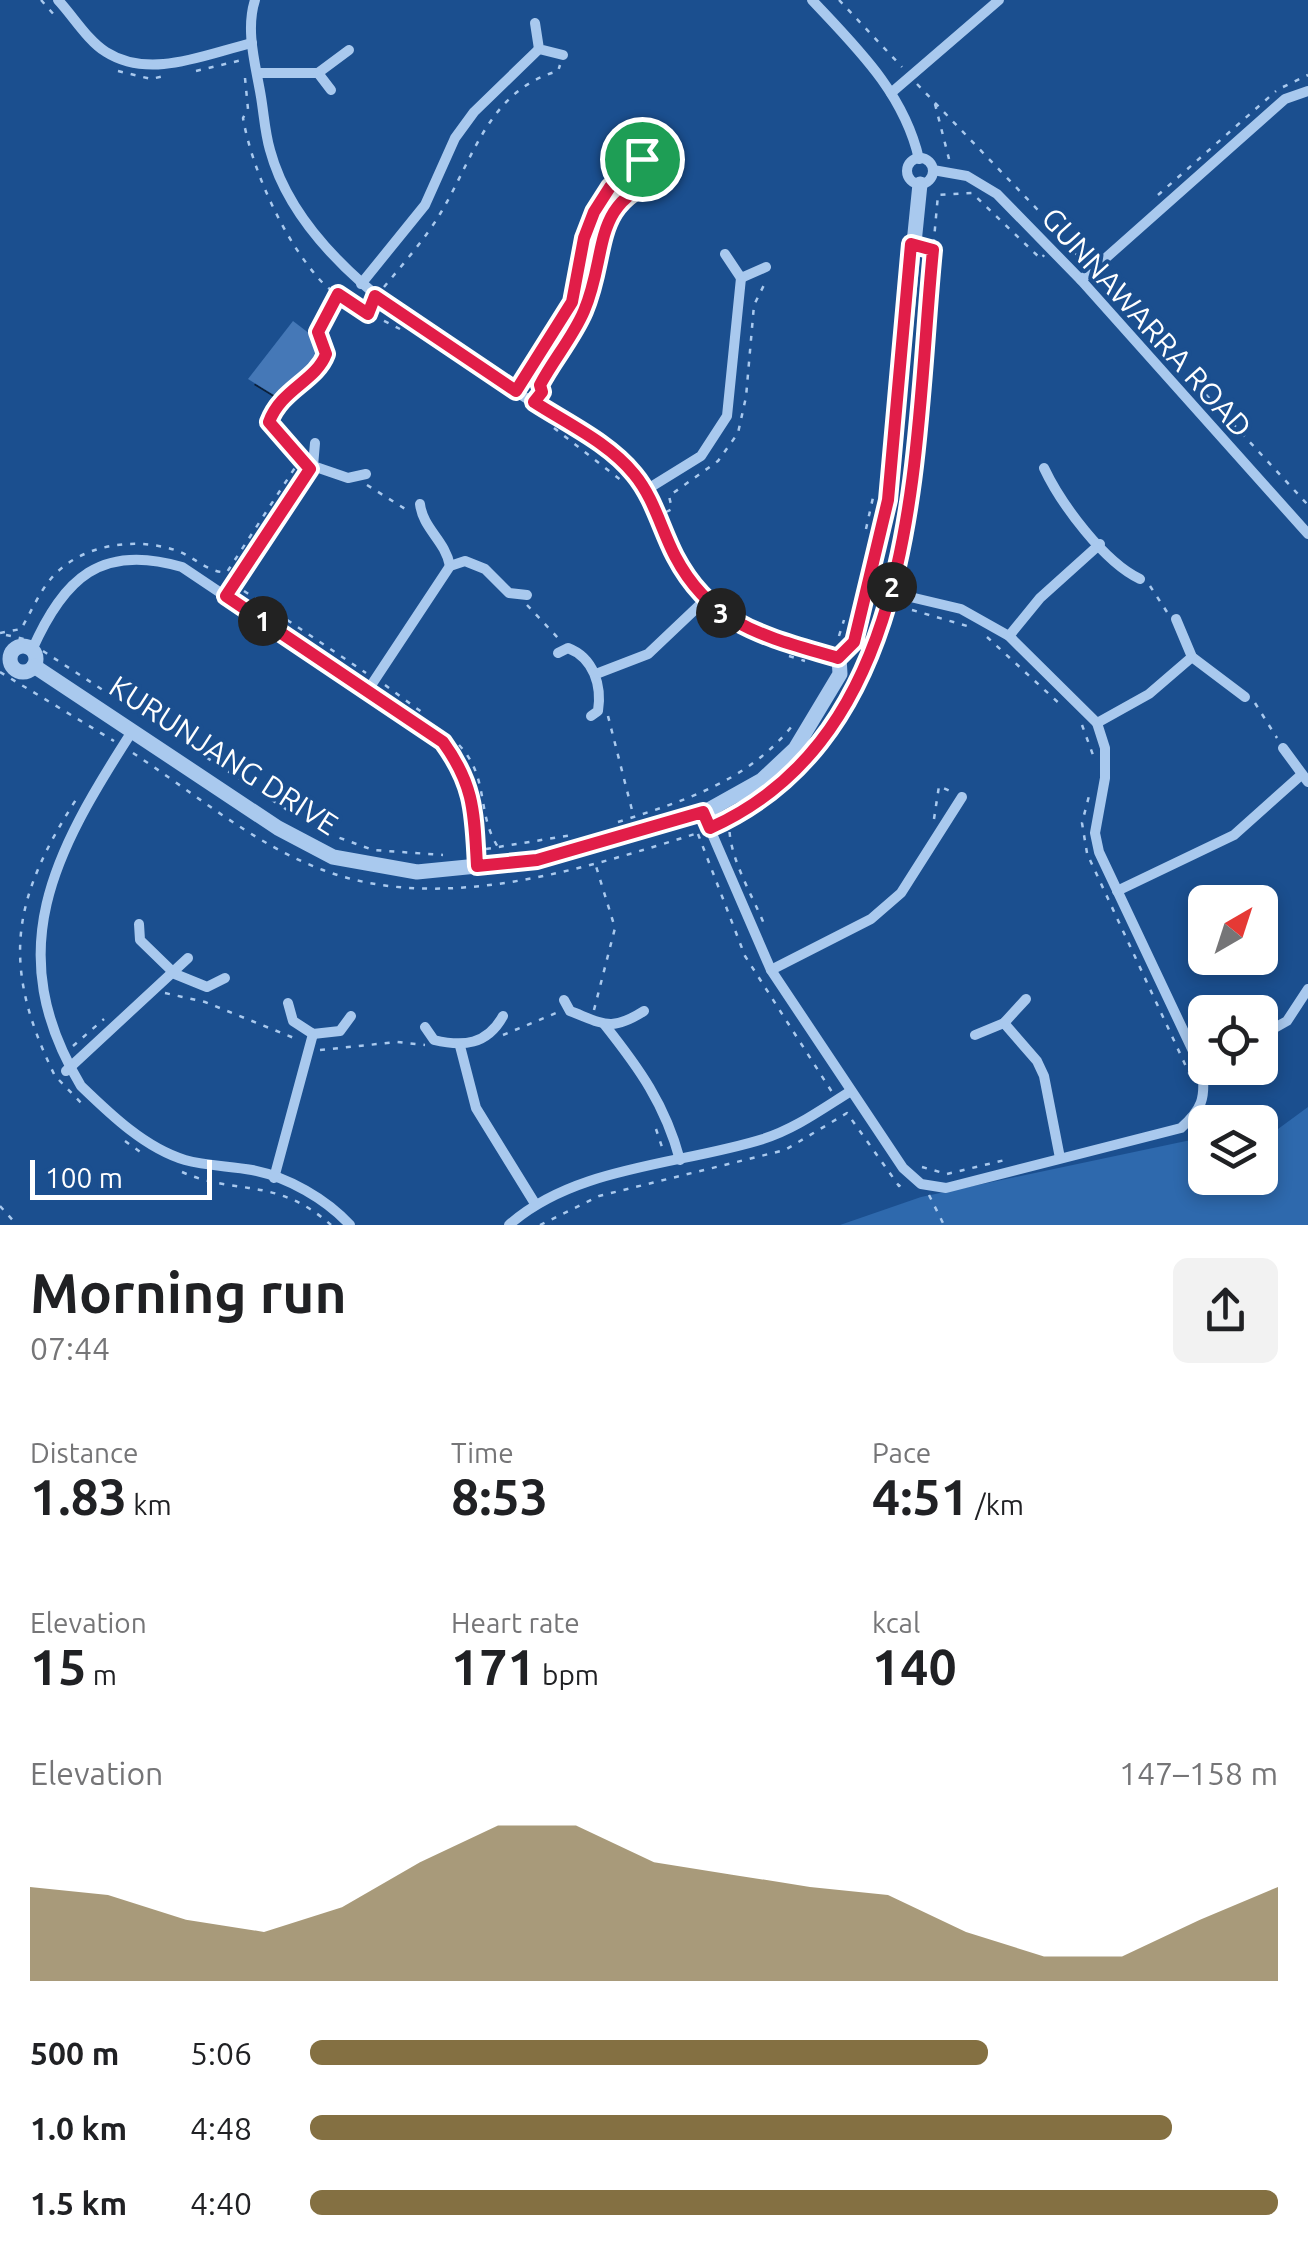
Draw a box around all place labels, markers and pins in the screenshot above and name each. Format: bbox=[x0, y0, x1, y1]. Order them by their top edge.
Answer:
pin bbox=[600, 117, 685, 202]
pin: 2 bbox=[867, 562, 917, 612]
pin: 3 bbox=[696, 588, 746, 638]
pin: 1 bbox=[238, 596, 288, 646]

